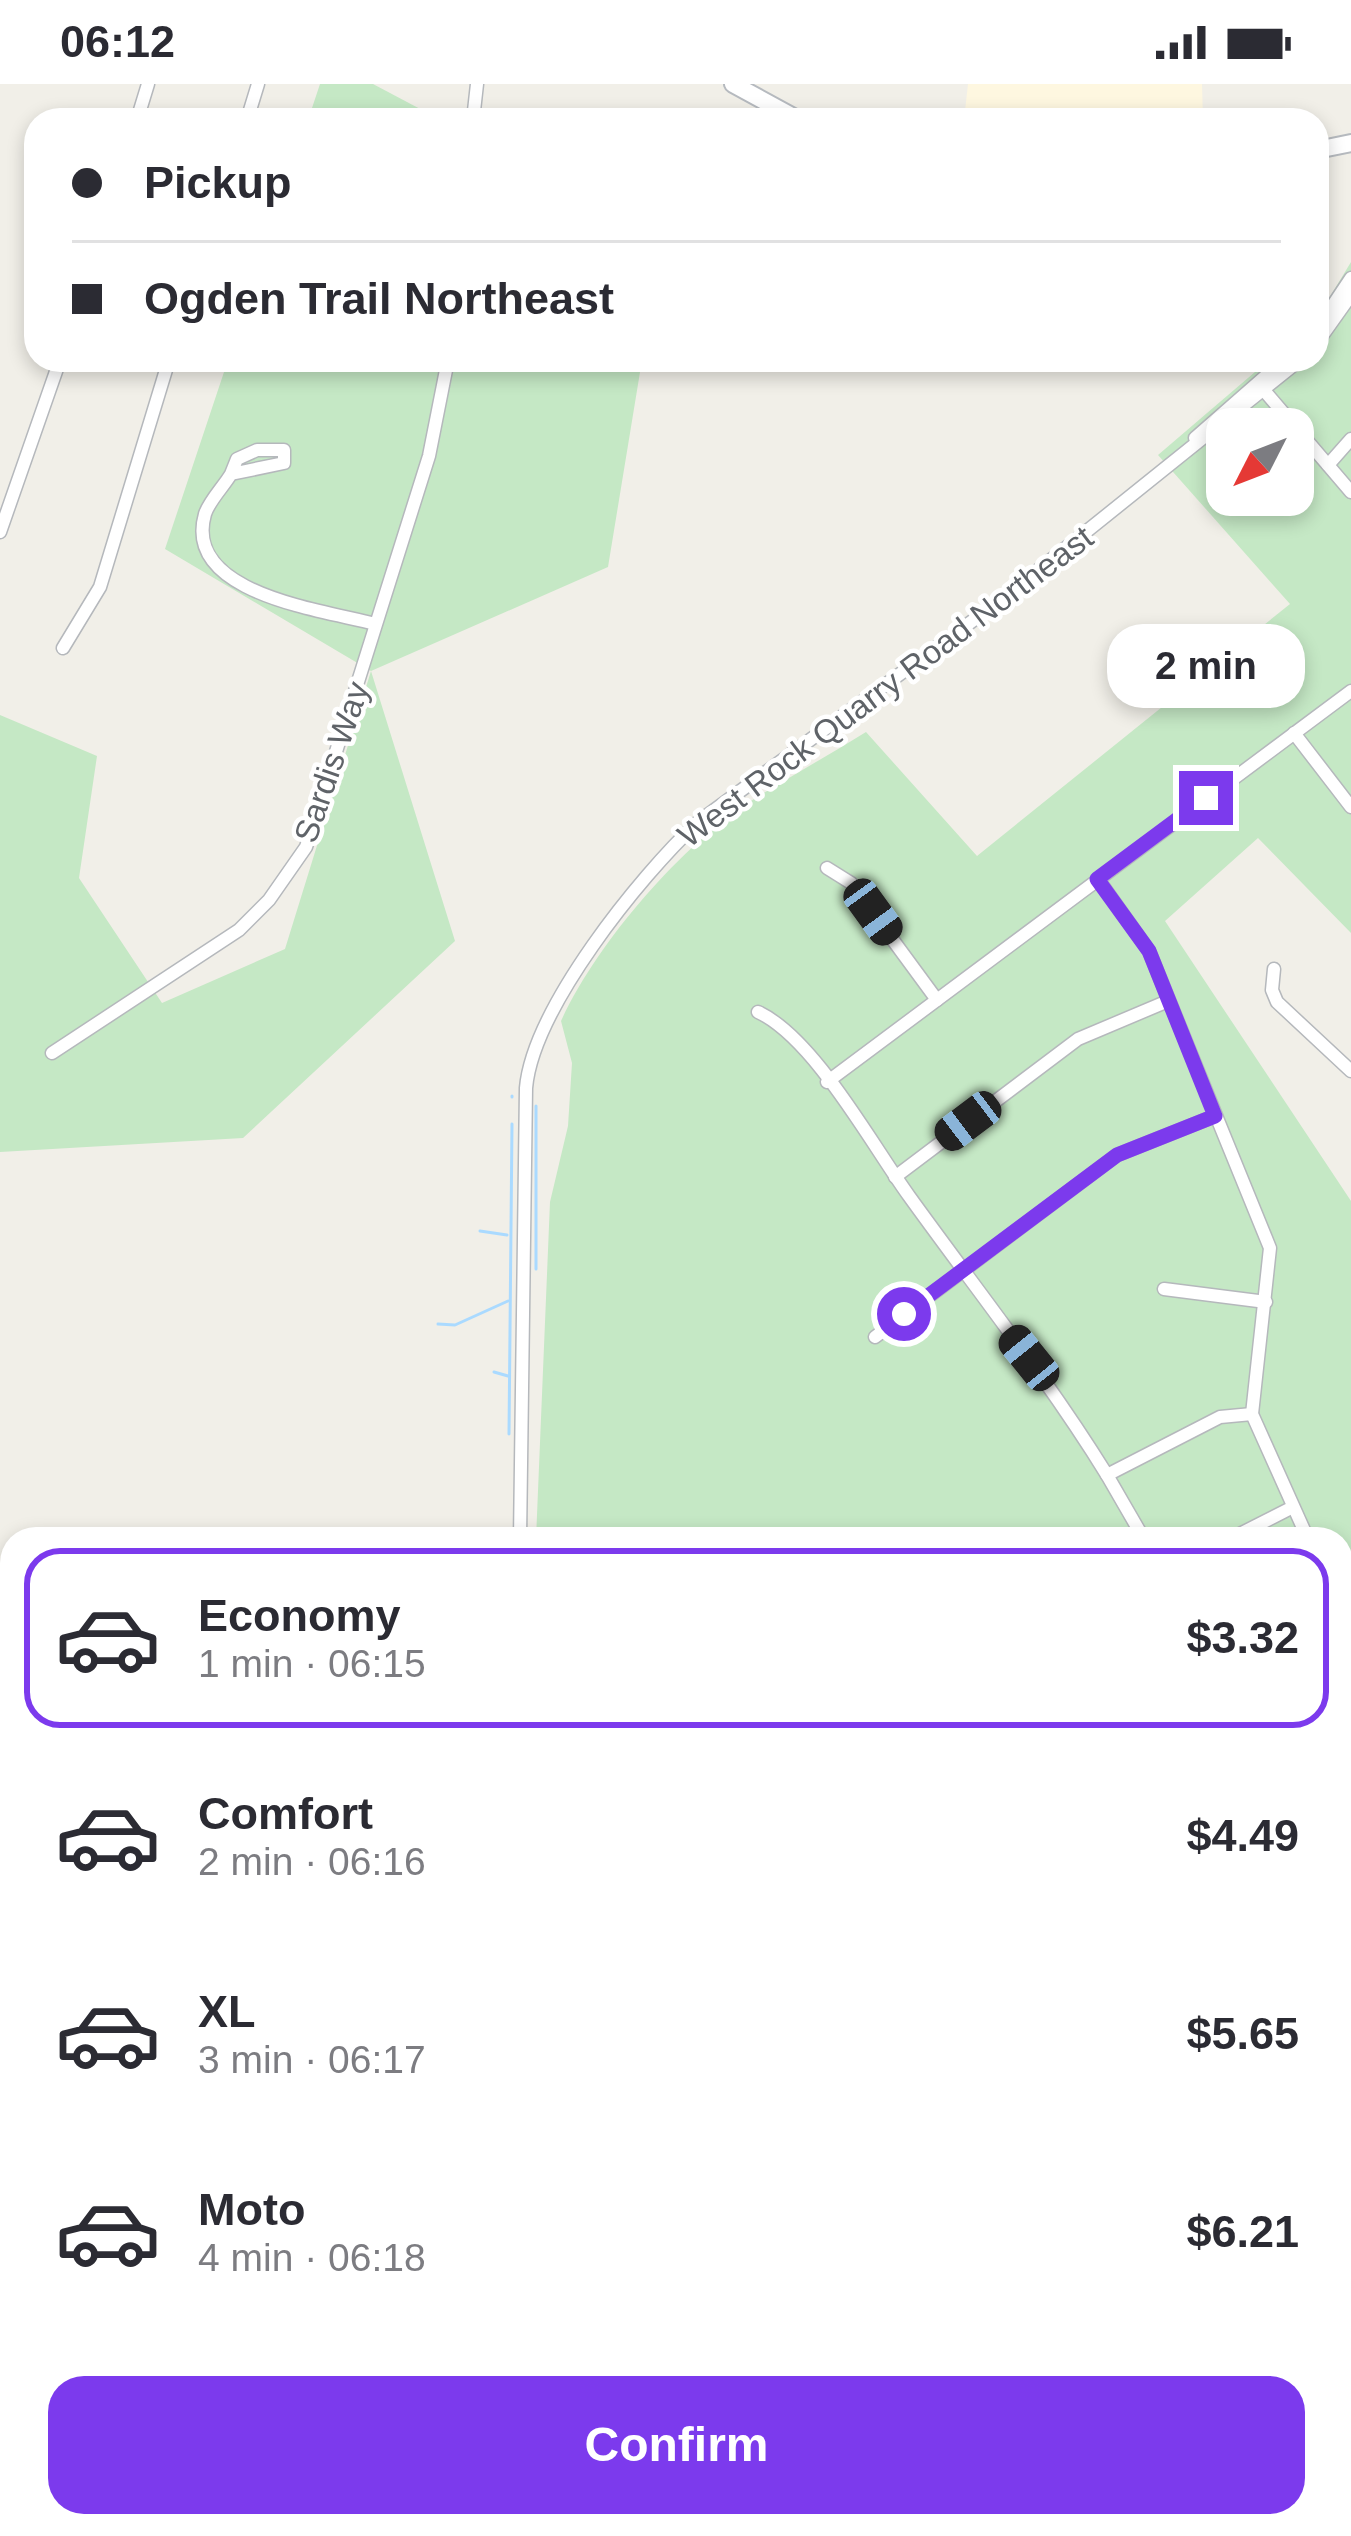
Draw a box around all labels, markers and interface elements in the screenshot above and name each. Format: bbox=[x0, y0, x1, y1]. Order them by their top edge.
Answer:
text: 06:12 bbox=[60, 16, 175, 67]
text: Pickup bbox=[144, 157, 292, 208]
text: Ogden Trail Northeast bbox=[144, 273, 614, 324]
north arrow bbox=[1206, 408, 1314, 516]
map controls bbox=[1206, 408, 1314, 516]
street label: West Rock Quarry Road Northeast bbox=[671, 518, 1100, 854]
callout: 2 min bbox=[1107, 624, 1305, 708]
text: 2 min bbox=[1155, 644, 1257, 687]
street label: Sardis Way bbox=[287, 676, 376, 847]
route end bbox=[1179, 771, 1233, 825]
car bbox=[837, 872, 909, 952]
car bbox=[928, 1085, 1008, 1157]
route start bbox=[877, 1287, 931, 1341]
car bbox=[992, 1319, 1066, 1397]
icon: car bbox=[54, 1584, 162, 1692]
text: Economy bbox=[198, 1590, 401, 1641]
text: $3.32 bbox=[1186, 1612, 1299, 1663]
text: 1 min · 06:15 bbox=[198, 1642, 426, 1685]
icon: car bbox=[54, 1782, 162, 1890]
text: Comfort bbox=[198, 1788, 373, 1839]
text: $4.49 bbox=[1186, 1810, 1299, 1861]
text: 2 min · 06:16 bbox=[198, 1840, 426, 1883]
icon: car bbox=[54, 1980, 162, 2088]
text: XL bbox=[198, 1986, 256, 2037]
text: $5.65 bbox=[1186, 2008, 1299, 2059]
text: 3 min · 06:17 bbox=[198, 2038, 426, 2081]
icon: car bbox=[54, 2178, 162, 2286]
text: Moto bbox=[198, 2184, 305, 2235]
text: $6.21 bbox=[1186, 2206, 1299, 2257]
text: 4 min · 06:18 bbox=[198, 2236, 426, 2279]
button: Confirm bbox=[48, 2376, 1305, 2514]

